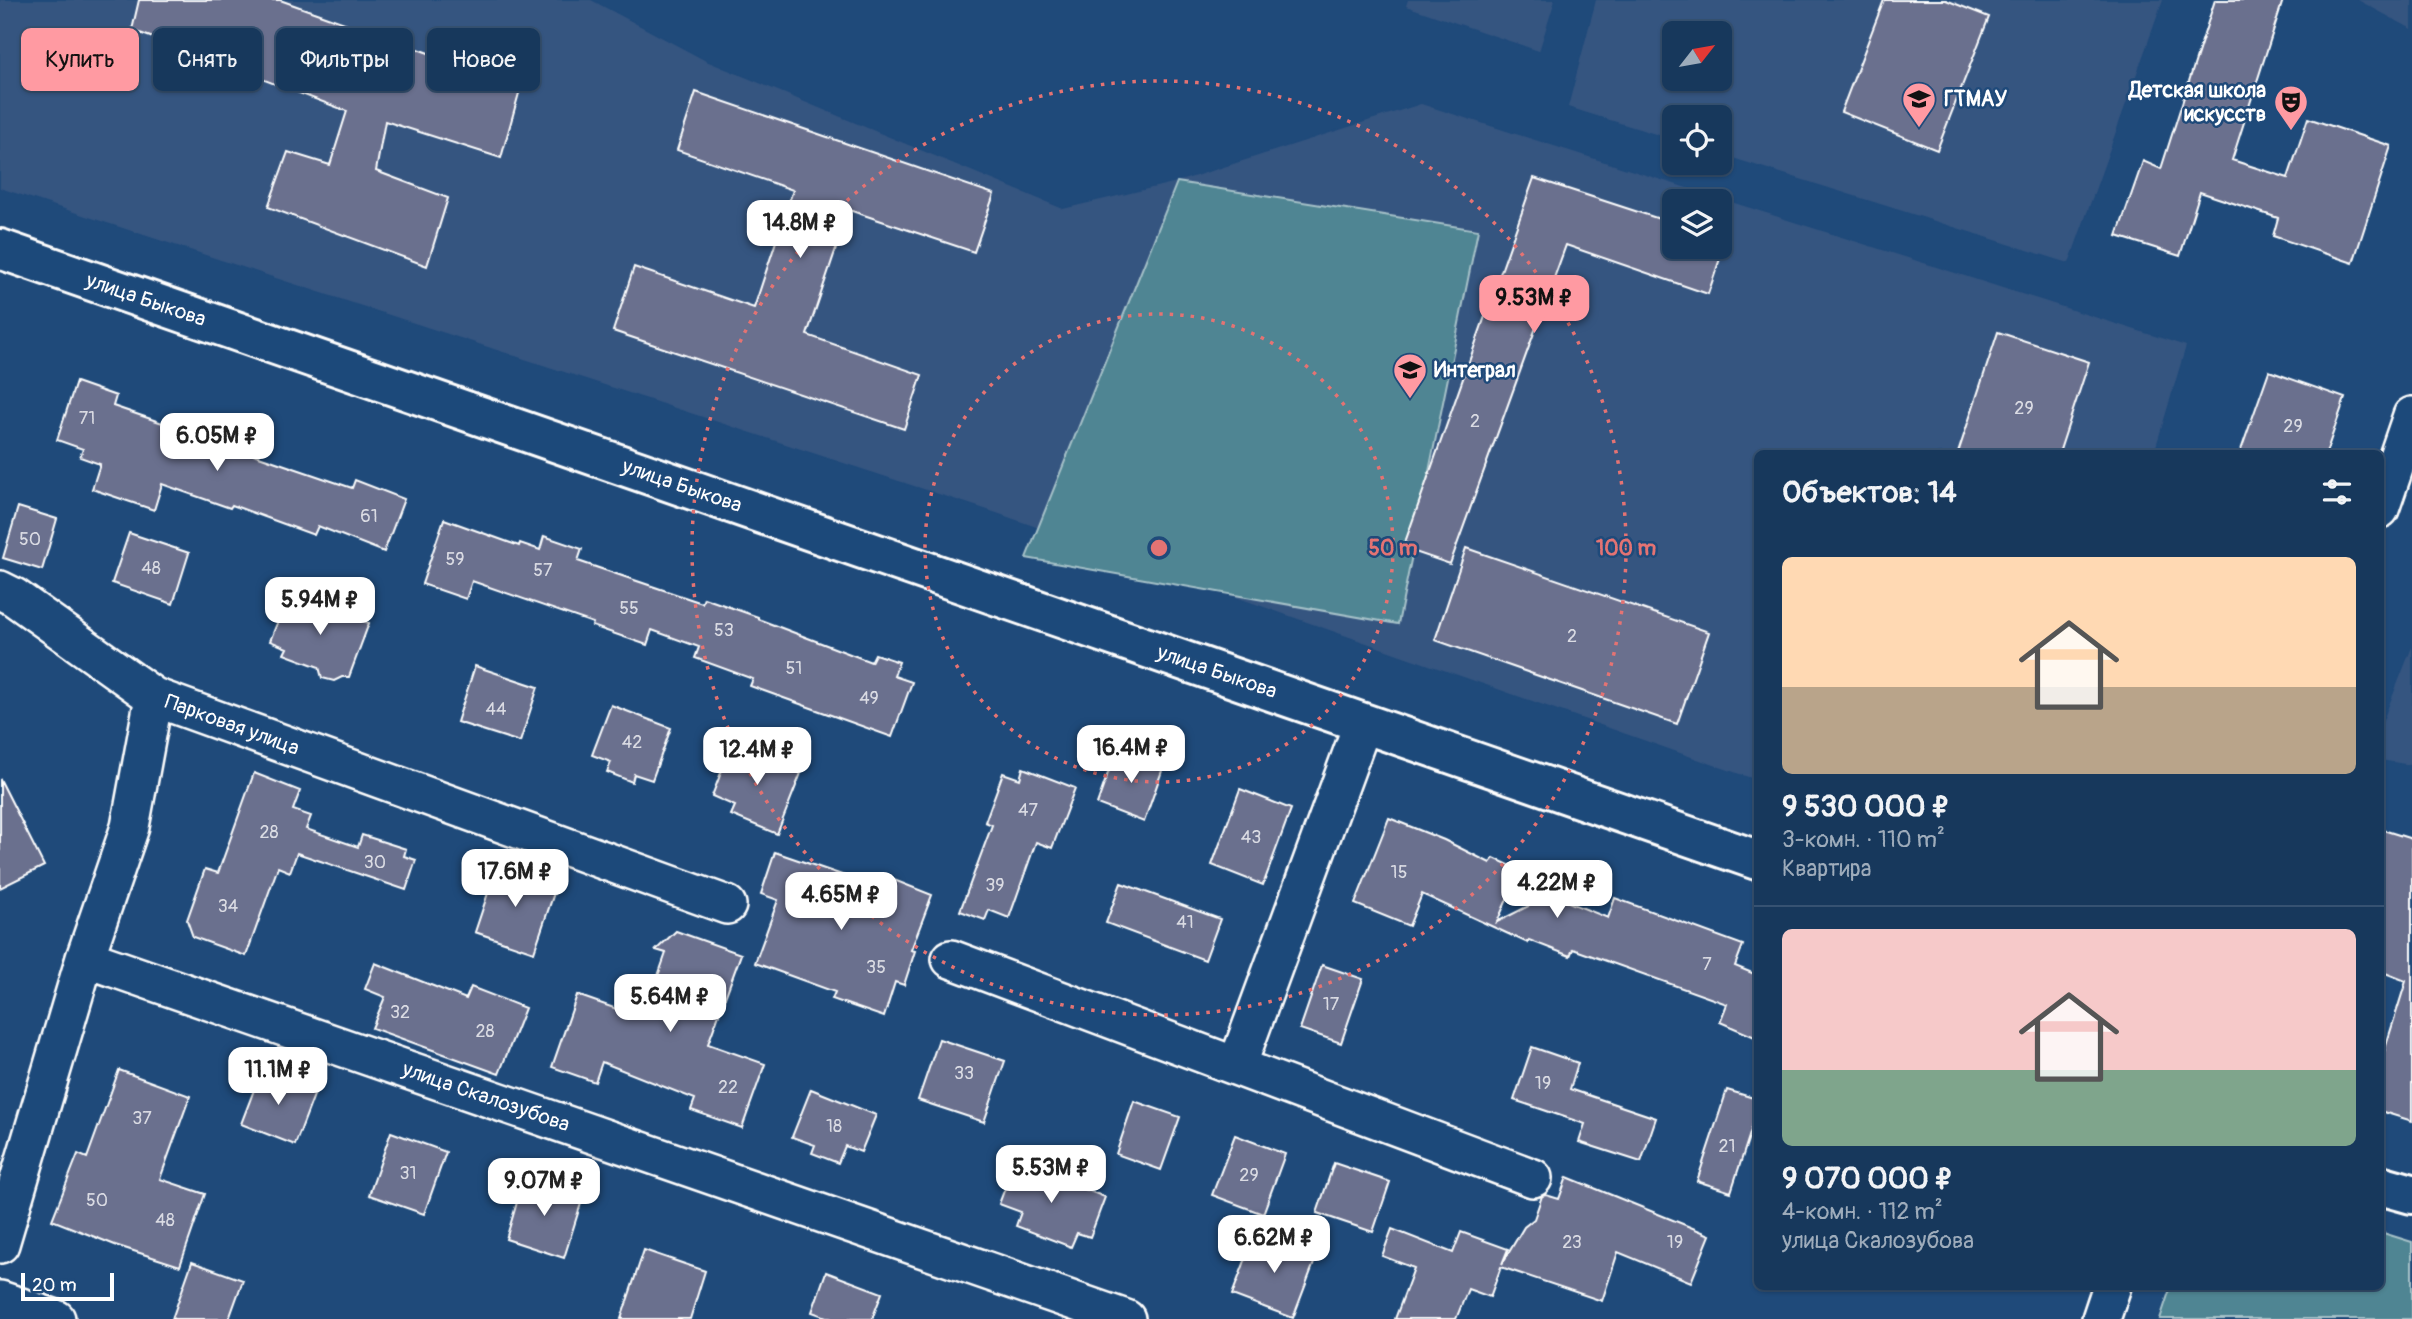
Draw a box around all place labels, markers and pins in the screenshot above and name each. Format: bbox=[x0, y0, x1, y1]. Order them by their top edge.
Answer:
place label: Детская школа искусств bbox=[2127, 77, 2266, 128]
school or university icon: ГТМАУ bbox=[1900, 80, 1938, 129]
theatre icon: Детская школа искусств bbox=[2272, 83, 2310, 132]
place label: ГТМАУ bbox=[1944, 86, 2007, 113]
pin: 14.8M ₽ bbox=[735, 201, 865, 260]
pin: 9.53M ₽ bbox=[1469, 276, 1599, 335]
school or university icon: Интеграл bbox=[1391, 351, 1429, 400]
place label: Интеграл bbox=[1434, 357, 1516, 384]
pin: 6.05M ₽ bbox=[152, 414, 282, 473]
centre of rings bbox=[1147, 536, 1171, 560]
pin: 5.94M ₽ bbox=[255, 578, 385, 637]
pin: 16.4M ₽ bbox=[1066, 726, 1196, 785]
pin: 12.4M ₽ bbox=[692, 728, 822, 787]
pin: 17.6M ₽ bbox=[450, 850, 580, 909]
pin: 4.22M ₽ bbox=[1492, 860, 1622, 920]
pin: 4.65M ₽ bbox=[776, 872, 906, 932]
pin: 5.64M ₽ bbox=[605, 974, 735, 1034]
pin: 11.1M ₽ bbox=[213, 1048, 343, 1107]
pin: 5.53M ₽ bbox=[986, 1146, 1116, 1205]
pin: 9.07M ₽ bbox=[479, 1158, 609, 1218]
pin: 6.62M ₽ bbox=[1209, 1216, 1339, 1275]

